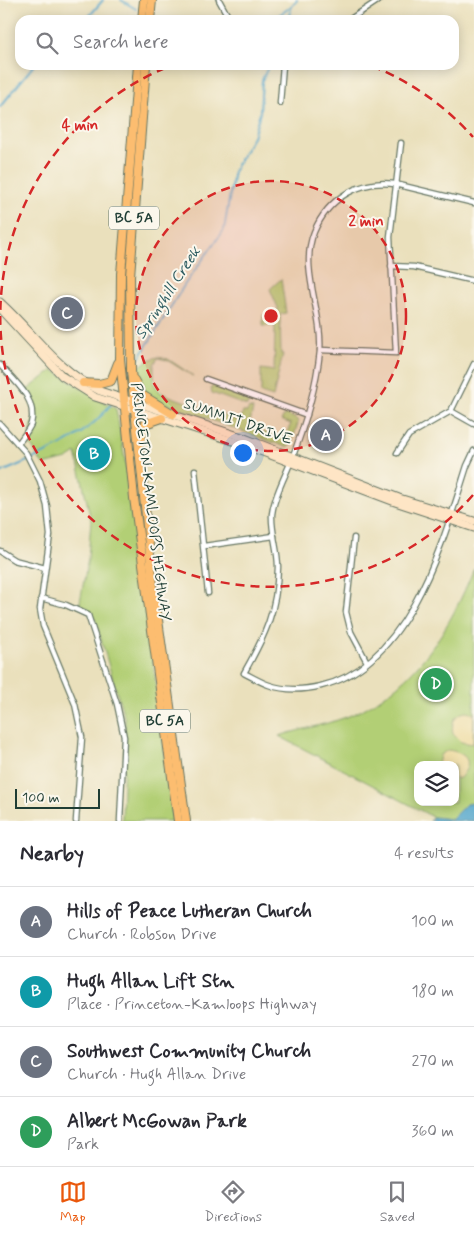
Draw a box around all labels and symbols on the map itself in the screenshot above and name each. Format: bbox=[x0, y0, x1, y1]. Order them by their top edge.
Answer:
text: 4 min bbox=[62, 116, 98, 136]
road number: BC 5A bbox=[109, 207, 159, 230]
text: 2 min bbox=[348, 212, 384, 232]
water label: Springhill Creek bbox=[130, 242, 208, 344]
pin: C bbox=[51, 294, 83, 332]
centre of rings bbox=[262, 307, 280, 325]
street label: PRINCETON-KAMLOOPS HIGHWAY bbox=[125, 381, 175, 623]
street label: SUMMIT DRIVE bbox=[181, 394, 296, 450]
pin: A bbox=[310, 416, 342, 454]
pin: B bbox=[78, 435, 110, 473]
your location bbox=[230, 440, 256, 466]
pin: D bbox=[420, 665, 452, 703]
road number: BC 5A bbox=[140, 709, 190, 732]
scale bar bbox=[15, 786, 100, 809]

